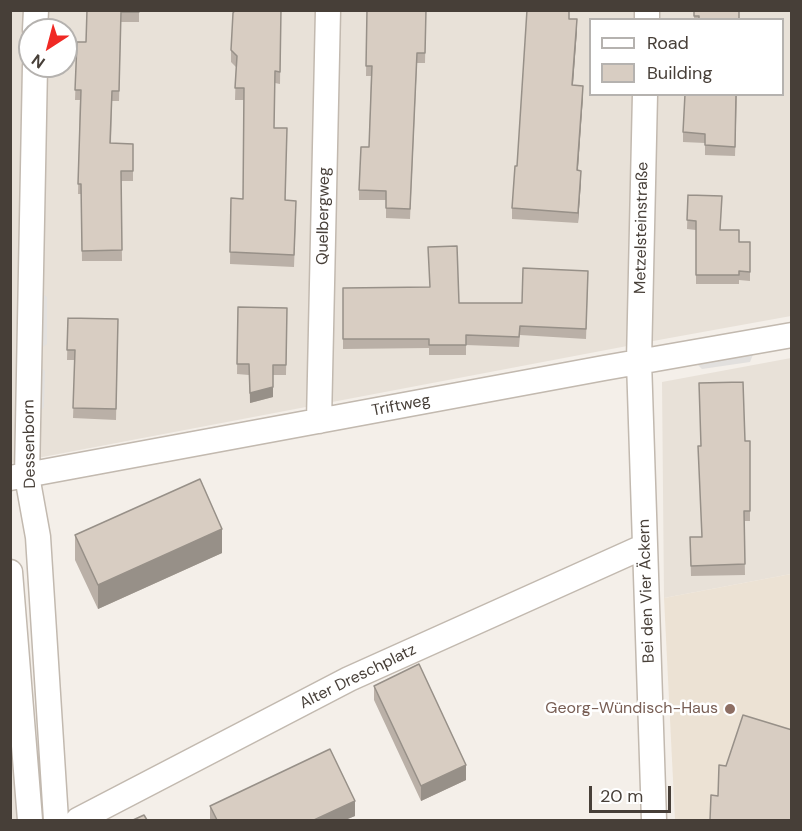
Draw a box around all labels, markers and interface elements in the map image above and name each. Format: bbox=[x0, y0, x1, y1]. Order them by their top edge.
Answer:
north arrow bbox=[18, 18, 78, 78]
legend bbox=[589, 18, 784, 96]
text: Road bbox=[647, 31, 689, 55]
text: N bbox=[27, 49, 49, 73]
text: Building bbox=[647, 61, 712, 85]
street label: Metzelsteinstraße bbox=[631, 162, 653, 294]
street label: Quelbergweg bbox=[314, 167, 334, 265]
street label: Triftweg bbox=[370, 391, 432, 421]
street label: Dessenborn bbox=[20, 399, 40, 489]
street label: Bei den Vier Äckern bbox=[635, 519, 659, 663]
street label: Alter Dreschplatz bbox=[297, 640, 419, 714]
place label: Georg-Wündisch-Haus bbox=[545, 699, 718, 719]
marker: Georg-Wündisch-Haus bbox=[723, 702, 737, 716]
scale bar bbox=[592, 774, 674, 812]
text: 20 m bbox=[600, 784, 643, 808]

